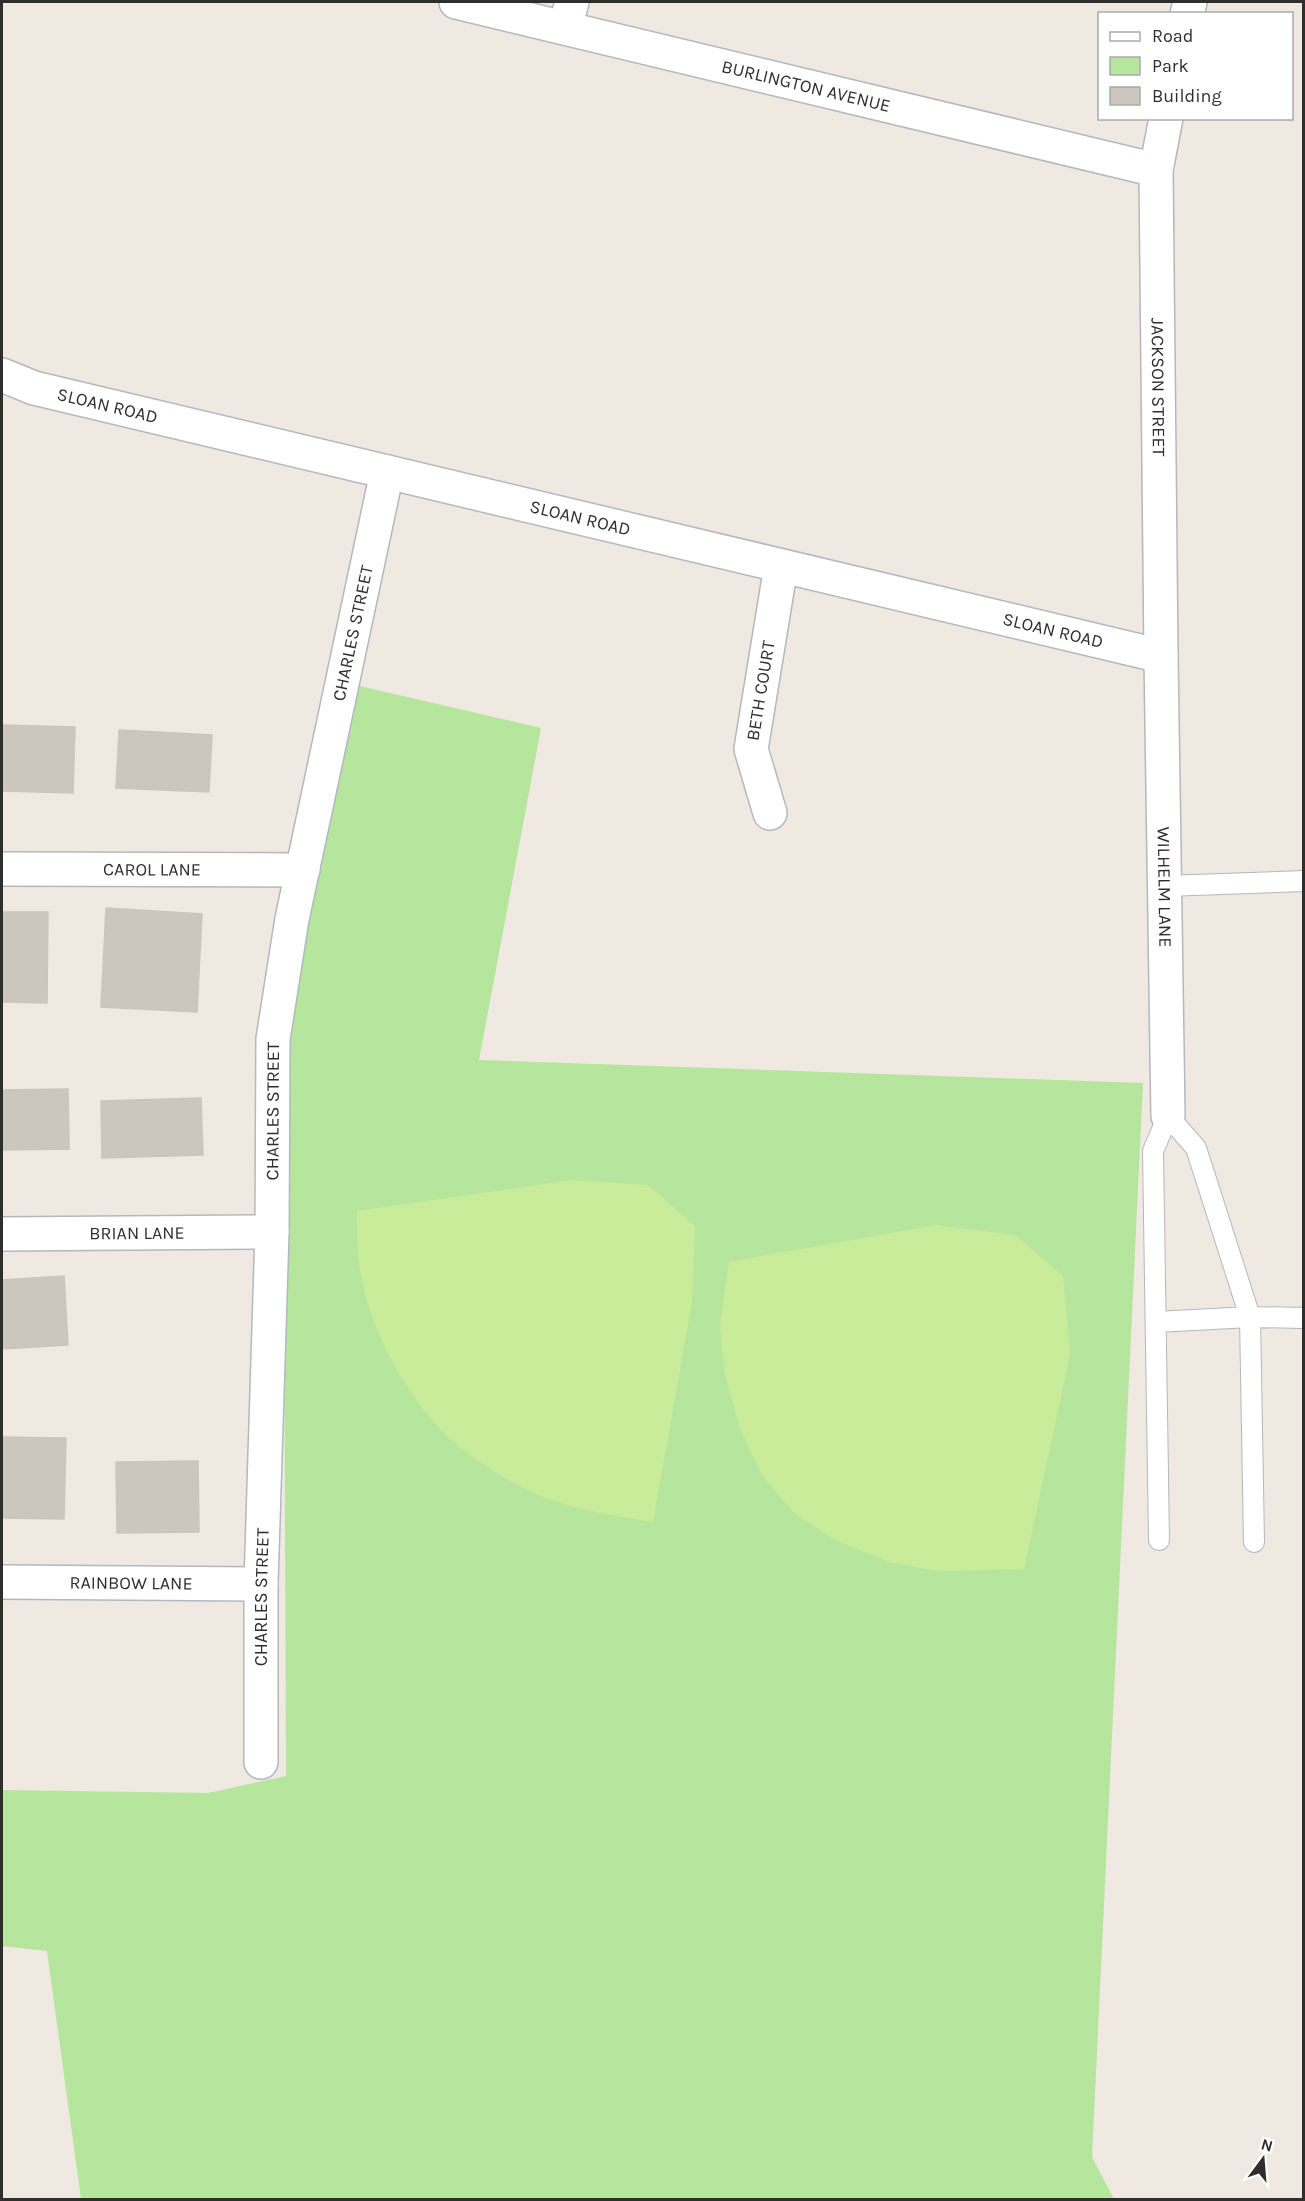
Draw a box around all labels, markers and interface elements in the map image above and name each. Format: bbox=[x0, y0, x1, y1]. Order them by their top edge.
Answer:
legend bbox=[1098, 12, 1293, 120]
text: Road bbox=[1152, 25, 1193, 47]
street label: BURLINGTON AVENUE bbox=[719, 55, 893, 117]
text: Park bbox=[1152, 55, 1189, 77]
text: Building bbox=[1152, 85, 1222, 107]
street label: JACKSON STREET bbox=[1147, 317, 1170, 457]
street label: SLOAN ROAD bbox=[55, 383, 160, 428]
street label: SLOAN ROAD bbox=[528, 495, 633, 540]
street label: CHARLES STREET bbox=[328, 563, 378, 703]
street label: SLOAN ROAD bbox=[1001, 608, 1106, 653]
street label: BETH COURT bbox=[742, 639, 780, 742]
street label: WILHELM LANE bbox=[1153, 826, 1176, 948]
street label: CAROL LANE bbox=[103, 858, 201, 881]
street label: CHARLES STREET bbox=[261, 1042, 284, 1180]
street label: BRIAN LANE bbox=[89, 1222, 185, 1244]
street label: CHARLES STREET bbox=[250, 1527, 274, 1666]
street label: RAINBOW LANE bbox=[69, 1572, 193, 1594]
north arrow bbox=[1233, 2129, 1293, 2189]
text: N bbox=[1259, 2134, 1275, 2156]

